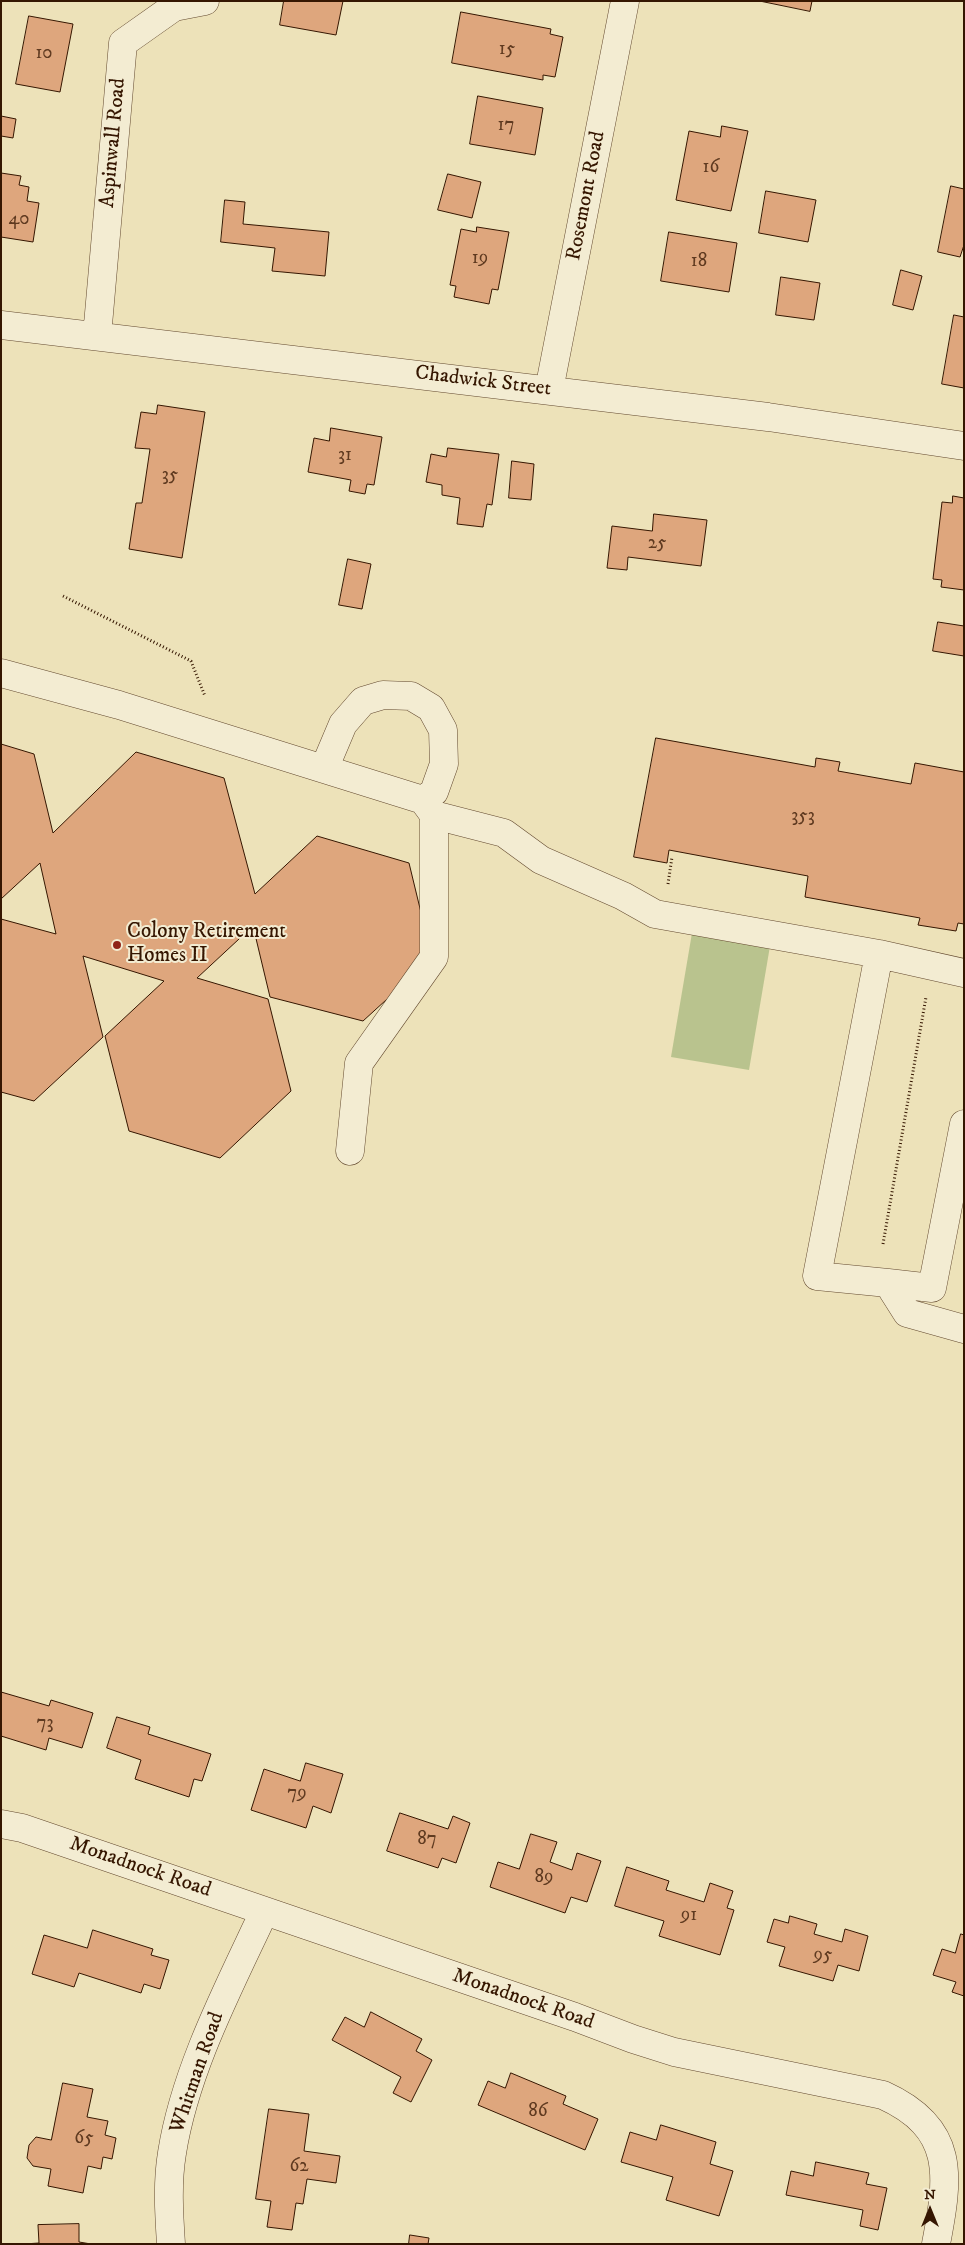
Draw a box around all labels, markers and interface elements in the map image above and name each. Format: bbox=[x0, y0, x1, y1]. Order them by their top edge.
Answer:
house number: 15 bbox=[499, 39, 515, 61]
house number: 10 bbox=[35, 43, 53, 65]
street label: Aspinwall Road bbox=[96, 77, 132, 209]
house number: 17 bbox=[498, 115, 514, 137]
street label: Rosemont Road bbox=[562, 129, 612, 263]
house number: 16 bbox=[703, 157, 719, 179]
house number: 40 bbox=[8, 209, 30, 231]
house number: 19 bbox=[472, 248, 488, 270]
house number: 18 bbox=[691, 251, 707, 273]
street label: Chadwick Street bbox=[414, 361, 552, 403]
house number: 31 bbox=[338, 445, 352, 467]
house number: 35 bbox=[162, 465, 178, 487]
house number: 25 bbox=[648, 533, 666, 555]
house number: 353 bbox=[791, 806, 815, 828]
place label: Colony Retirement Homes II bbox=[127, 920, 286, 970]
marker: Colony Retirement Homes II bbox=[111, 939, 123, 951]
house number: 73 bbox=[36, 1713, 54, 1735]
house number: 79 bbox=[287, 1783, 307, 1805]
house number: 87 bbox=[417, 1829, 437, 1851]
street label: Monadnock Road bbox=[66, 1832, 214, 1904]
house number: 89 bbox=[535, 1867, 553, 1889]
house number: 91 bbox=[681, 1905, 697, 1927]
house number: 95 bbox=[814, 1945, 832, 1967]
street label: Monadnock Road bbox=[449, 1964, 597, 2036]
street label: Whitman Road bbox=[165, 2009, 231, 2137]
house number: 86 bbox=[528, 2101, 548, 2123]
house number: 65 bbox=[74, 2128, 94, 2150]
house number: 62 bbox=[289, 2156, 309, 2178]
north arrow bbox=[905, 2185, 955, 2235]
text: N bbox=[924, 2186, 936, 2204]

